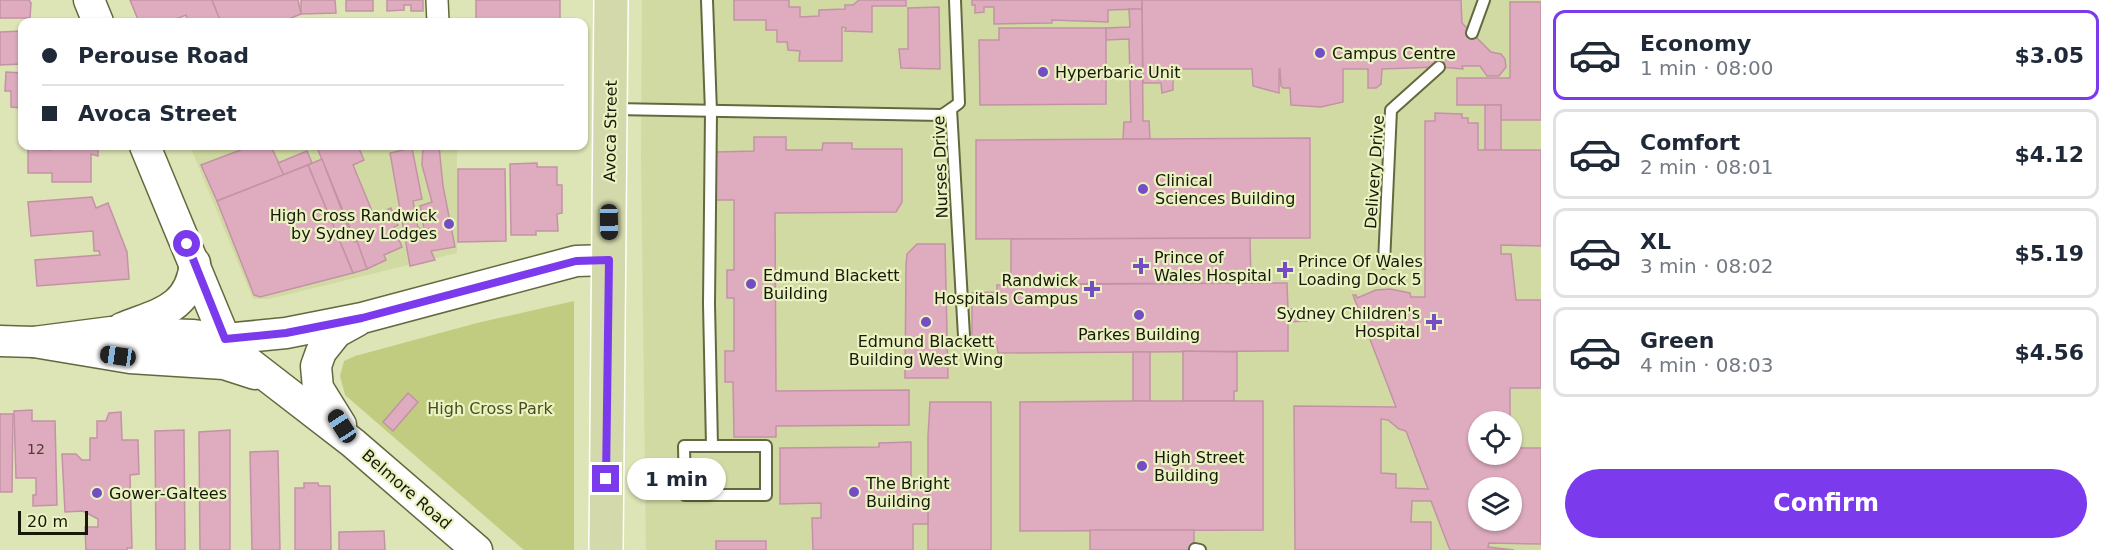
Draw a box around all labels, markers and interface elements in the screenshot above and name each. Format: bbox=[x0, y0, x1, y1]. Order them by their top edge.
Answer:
icon: car bbox=[1568, 28, 1622, 82]
text: Economy bbox=[1640, 31, 1751, 56]
text: Perouse Road bbox=[78, 43, 249, 68]
text: $3.05 bbox=[2014, 43, 2084, 68]
place label: Campus Centre bbox=[1332, 44, 1456, 63]
marker: Campus Centre bbox=[1313, 46, 1327, 60]
text: 1 min · 08:00 bbox=[1640, 56, 1774, 80]
place label: Hyperbaric Unit bbox=[1055, 63, 1181, 82]
marker: Hyperbaric Unit bbox=[1036, 65, 1050, 79]
street label: Avoca Street bbox=[600, 80, 621, 182]
text: Avoca Street bbox=[78, 101, 237, 126]
street label: Delivery Drive bbox=[1361, 114, 1388, 230]
street label: Nurses Drive bbox=[929, 115, 952, 219]
icon: car bbox=[1568, 127, 1622, 181]
text: Comfort bbox=[1640, 130, 1740, 155]
text: $4.12 bbox=[2014, 142, 2084, 167]
text: 2 min · 08:01 bbox=[1640, 155, 1774, 179]
place label: Clinical Sciences Building bbox=[1155, 171, 1295, 208]
marker: Clinical Sciences Building bbox=[1136, 182, 1150, 196]
car bbox=[600, 204, 618, 240]
place label: High Cross Randwick by Sydney Lodges bbox=[270, 206, 438, 243]
marker: High Cross Randwick by Sydney Lodges bbox=[442, 217, 456, 231]
icon: car bbox=[1568, 226, 1622, 280]
text: XL bbox=[1640, 229, 1671, 254]
route start bbox=[173, 230, 200, 257]
text: $5.19 bbox=[2014, 241, 2084, 266]
place label: Prince of Wales Hospital bbox=[1154, 248, 1272, 285]
place label: Prince Of Wales Loading Dock 5 bbox=[1298, 252, 1423, 289]
text: 3 min · 08:02 bbox=[1640, 254, 1774, 278]
marker: Prince of Wales Hospital bbox=[1132, 257, 1150, 275]
marker: Prince Of Wales Loading Dock 5 bbox=[1276, 261, 1294, 279]
place label: Edmund Blackett Building bbox=[763, 266, 899, 303]
place label: Randwick Hospitals Campus bbox=[934, 271, 1079, 308]
marker: Edmund Blackett Building bbox=[744, 277, 758, 291]
marker: Randwick Hospitals Campus bbox=[1083, 280, 1101, 298]
place label: Sydney Children's Hospital bbox=[1276, 304, 1420, 341]
marker: Parkes Building bbox=[1132, 308, 1146, 322]
marker: Sydney Children's Hospital bbox=[1425, 313, 1443, 331]
marker: Edmund Blackett Building West Wing bbox=[919, 315, 933, 329]
place label: Parkes Building bbox=[1078, 325, 1200, 344]
icon: car bbox=[1568, 325, 1622, 379]
text: Green bbox=[1640, 328, 1714, 353]
place label: Edmund Blackett Building West Wing bbox=[849, 332, 1003, 369]
text: $4.56 bbox=[2014, 340, 2084, 365]
car bbox=[99, 345, 137, 367]
text: 4 min · 08:03 bbox=[1640, 353, 1774, 377]
park label: High Cross Park bbox=[427, 399, 553, 418]
car bbox=[325, 406, 359, 446]
map controls bbox=[1468, 411, 1522, 531]
button: locate bbox=[1468, 411, 1522, 465]
house number: 12 bbox=[27, 441, 45, 457]
street label: Belmore Road bbox=[358, 445, 455, 533]
place label: High Street Building bbox=[1154, 448, 1244, 485]
callout: 1 min bbox=[627, 458, 726, 500]
marker: High Street Building bbox=[1135, 459, 1149, 473]
route end bbox=[592, 465, 619, 492]
text: 1 min bbox=[645, 467, 708, 491]
button: Confirm bbox=[1565, 469, 2087, 538]
place label: The Bright Building bbox=[865, 474, 949, 511]
button: layers bbox=[1468, 477, 1522, 531]
place label: Gower-Galtees bbox=[109, 484, 227, 503]
marker: The Bright Building bbox=[847, 485, 861, 499]
marker: Gower-Galtees bbox=[90, 486, 104, 500]
scale bar bbox=[18, 508, 88, 536]
text: 20 m bbox=[27, 512, 68, 531]

